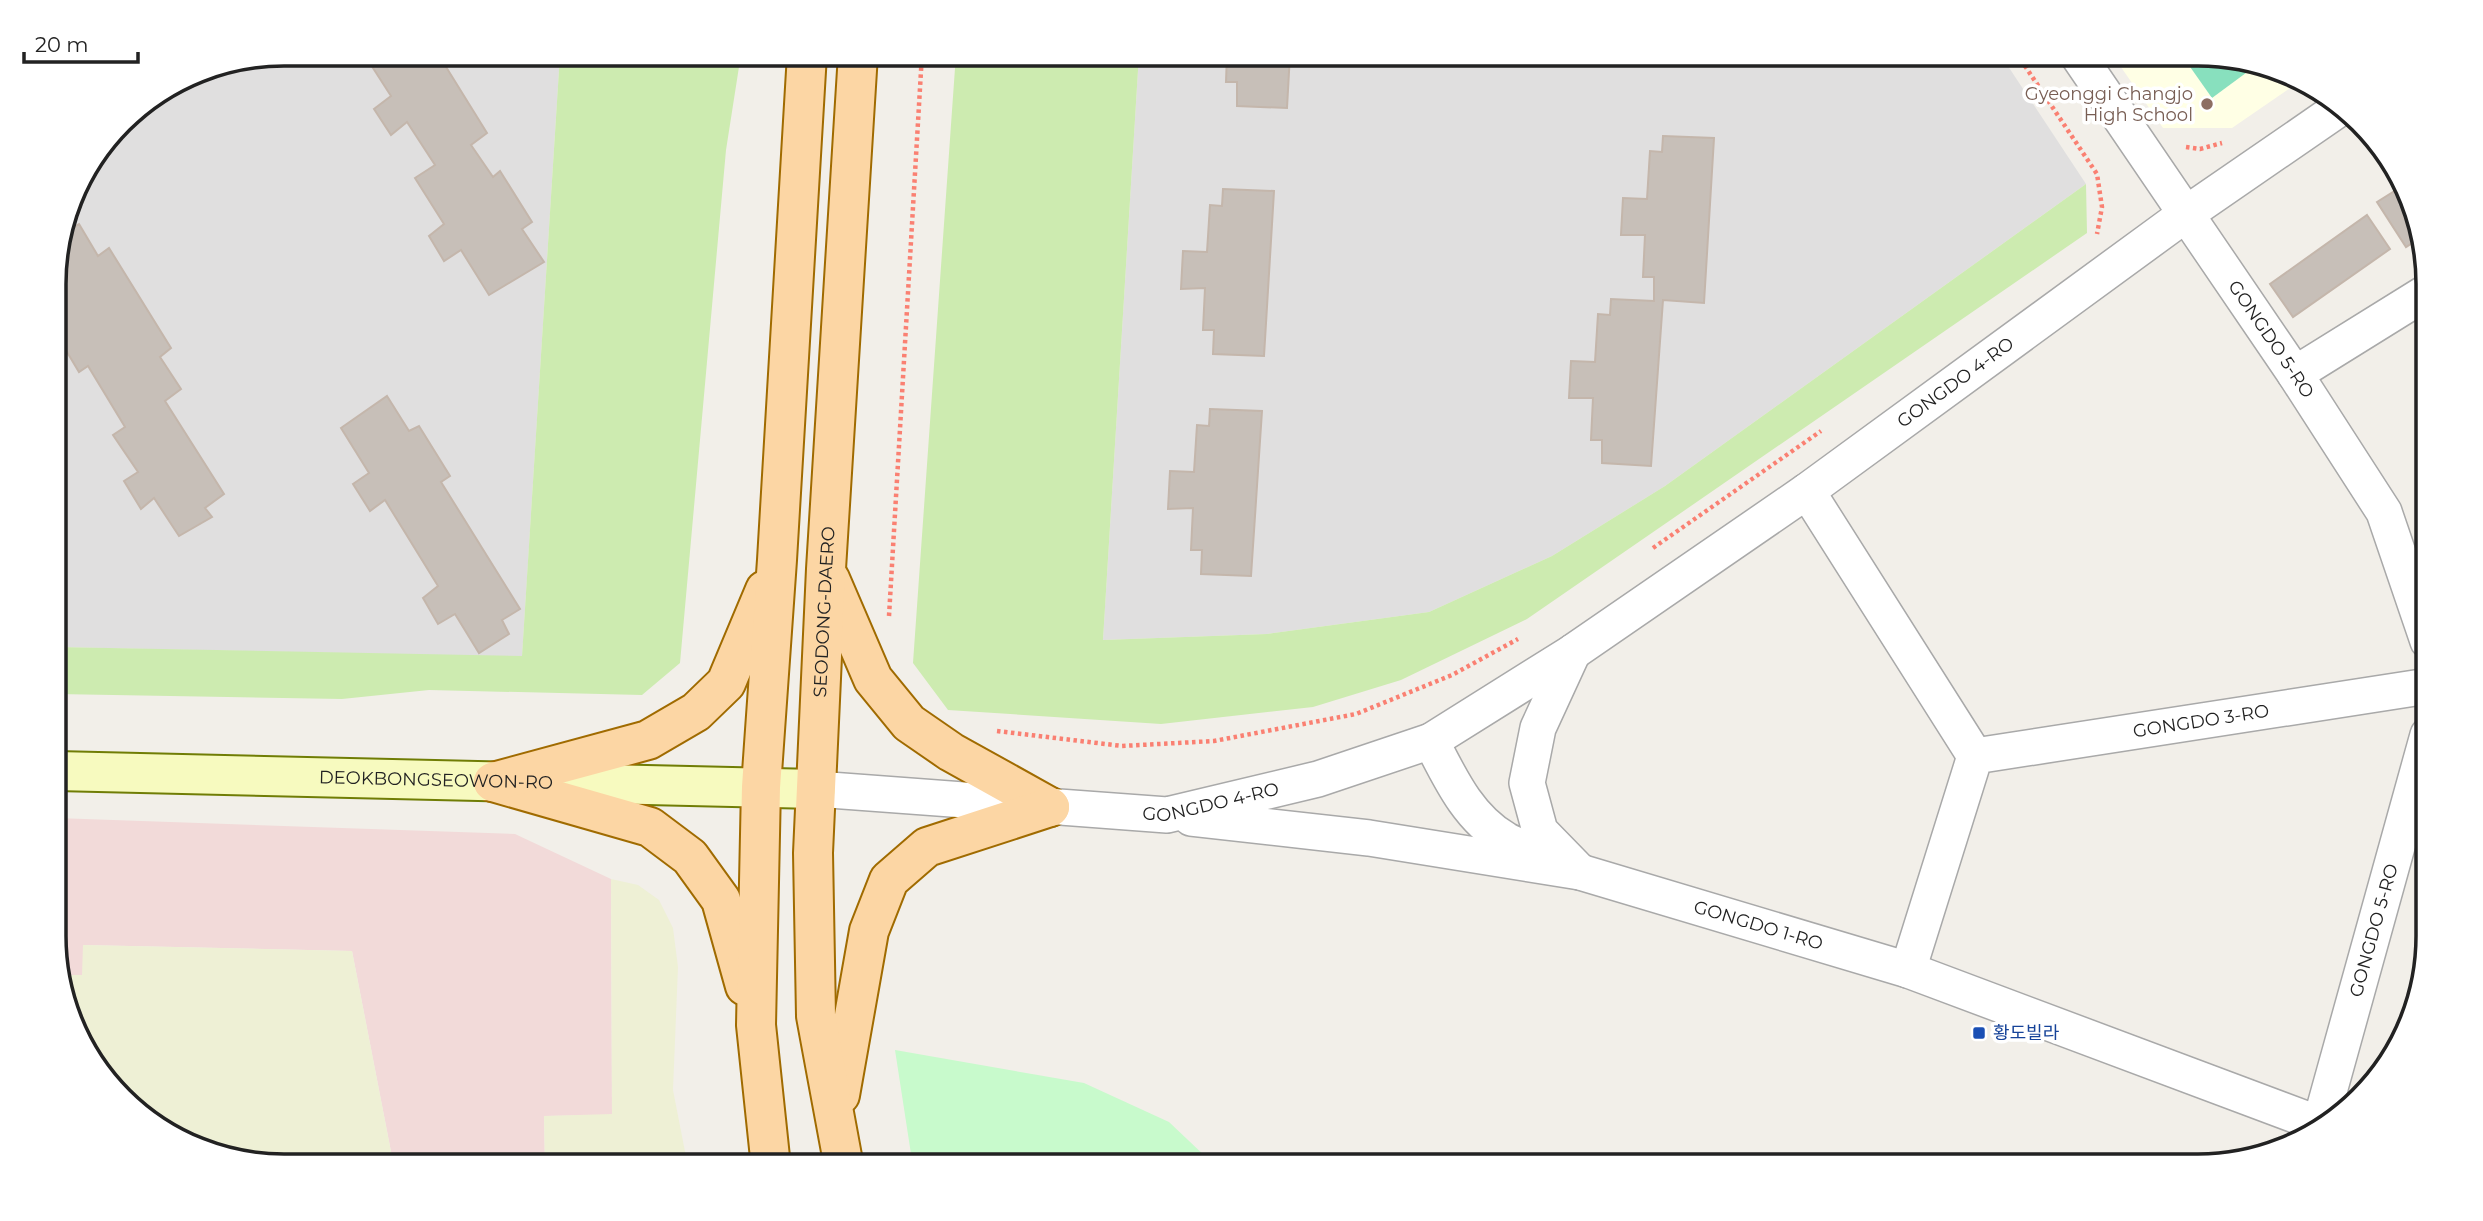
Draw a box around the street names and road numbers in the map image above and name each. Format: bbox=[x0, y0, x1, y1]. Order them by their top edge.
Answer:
street label: GONGDO 5-RO bbox=[2223, 276, 2319, 402]
street label: GONGDO 4-RO bbox=[1893, 332, 2018, 432]
street label: SEODONG-DAERO bbox=[809, 526, 840, 698]
street label: GONGDO 3-RO bbox=[2131, 700, 2271, 742]
street label: DEOKBONGSEOWON-RO bbox=[319, 766, 553, 794]
street label: GONGDO 4-RO bbox=[1142, 778, 1281, 826]
street label: GONGDO 5-RO bbox=[2345, 861, 2403, 1000]
street label: GONGDO 1-RO bbox=[1691, 896, 1826, 955]

